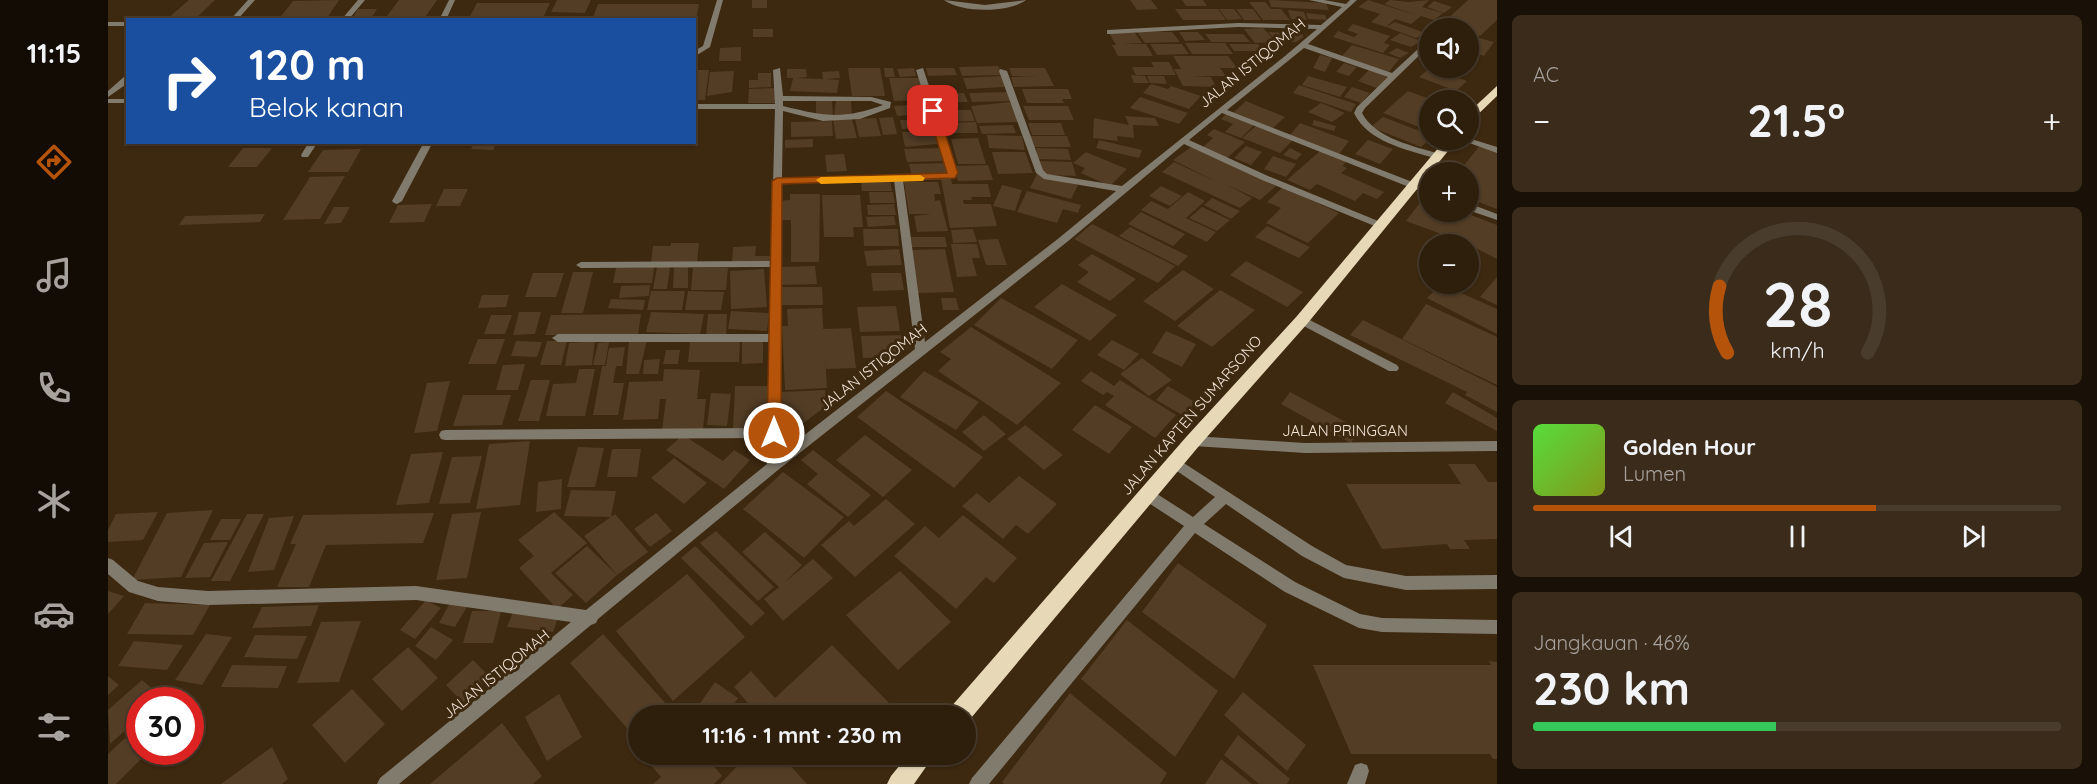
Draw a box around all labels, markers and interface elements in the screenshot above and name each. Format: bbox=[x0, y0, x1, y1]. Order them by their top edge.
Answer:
street label: JALAN ISTIQOMAH bbox=[1195, 14, 1309, 112]
map controls bbox=[1419, 18, 1479, 294]
button: sound bbox=[1419, 18, 1479, 78]
text: 11:15 bbox=[27, 36, 81, 70]
text: 120 m bbox=[249, 38, 366, 91]
icon: right bbox=[150, 42, 228, 120]
text: AC bbox=[1533, 62, 1559, 87]
pin bbox=[907, 85, 958, 136]
text: Belok kanan bbox=[249, 90, 404, 124]
button: search bbox=[1419, 90, 1479, 150]
text: 21.5° bbox=[1747, 92, 1845, 148]
icon: arrive bbox=[916, 94, 949, 127]
text: − bbox=[1533, 100, 1550, 141]
text: + bbox=[2042, 100, 2061, 141]
icon: directions bbox=[33, 141, 75, 183]
button: + bbox=[1419, 162, 1479, 222]
button: − bbox=[1419, 234, 1479, 294]
icon: music bbox=[33, 254, 75, 296]
text: 28 bbox=[1762, 265, 1832, 343]
street label: JALAN ISTIQOMAH bbox=[815, 319, 931, 415]
street label: JALAN KAPTEN SUMARSONO bbox=[1116, 331, 1266, 499]
text: km/h bbox=[1770, 337, 1824, 363]
icon: phone bbox=[33, 367, 75, 409]
position arrow bbox=[742, 401, 806, 465]
street label: JALAN PRINGGAN bbox=[1282, 421, 1408, 440]
text: Golden Hour bbox=[1623, 433, 1756, 461]
text: Lumen bbox=[1623, 461, 1686, 486]
icon: climate bbox=[33, 480, 75, 522]
icon: previous bbox=[1605, 520, 1638, 553]
icon: pause bbox=[1781, 520, 1814, 553]
icon: next bbox=[1957, 520, 1990, 553]
icon: car bbox=[33, 593, 75, 635]
street label: JALAN ISTIQOMAH bbox=[439, 625, 553, 723]
text: Jangkauan · 46% bbox=[1533, 630, 1690, 655]
text: 230 km bbox=[1533, 660, 1690, 716]
speed limit sign: 30 bbox=[126, 687, 204, 765]
icon: filters bbox=[33, 706, 75, 748]
text: 11:16 · 1 mnt · 230 m bbox=[702, 721, 902, 749]

